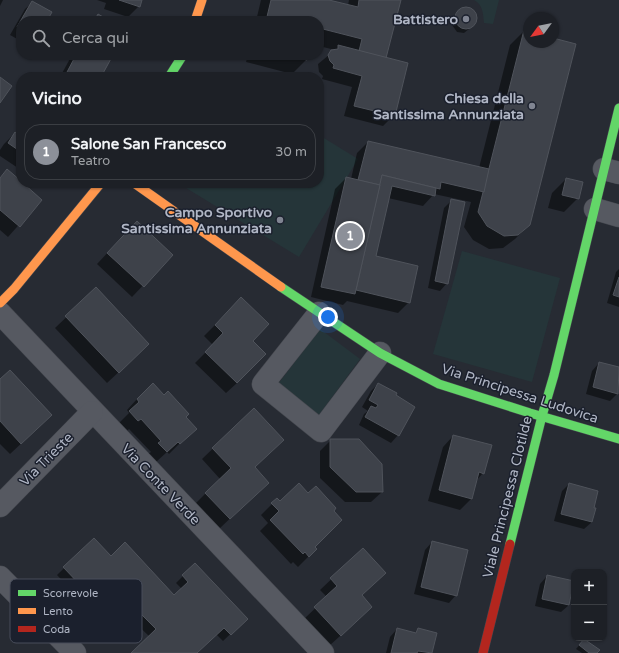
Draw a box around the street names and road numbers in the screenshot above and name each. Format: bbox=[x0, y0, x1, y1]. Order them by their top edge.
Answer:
street label: Via Principessa Ludovica bbox=[439, 360, 600, 427]
street label: Viale Principessa Clotilde bbox=[479, 414, 536, 580]
street label: Via Trieste bbox=[16, 429, 77, 490]
street label: Via Conte Verde bbox=[118, 440, 204, 529]

